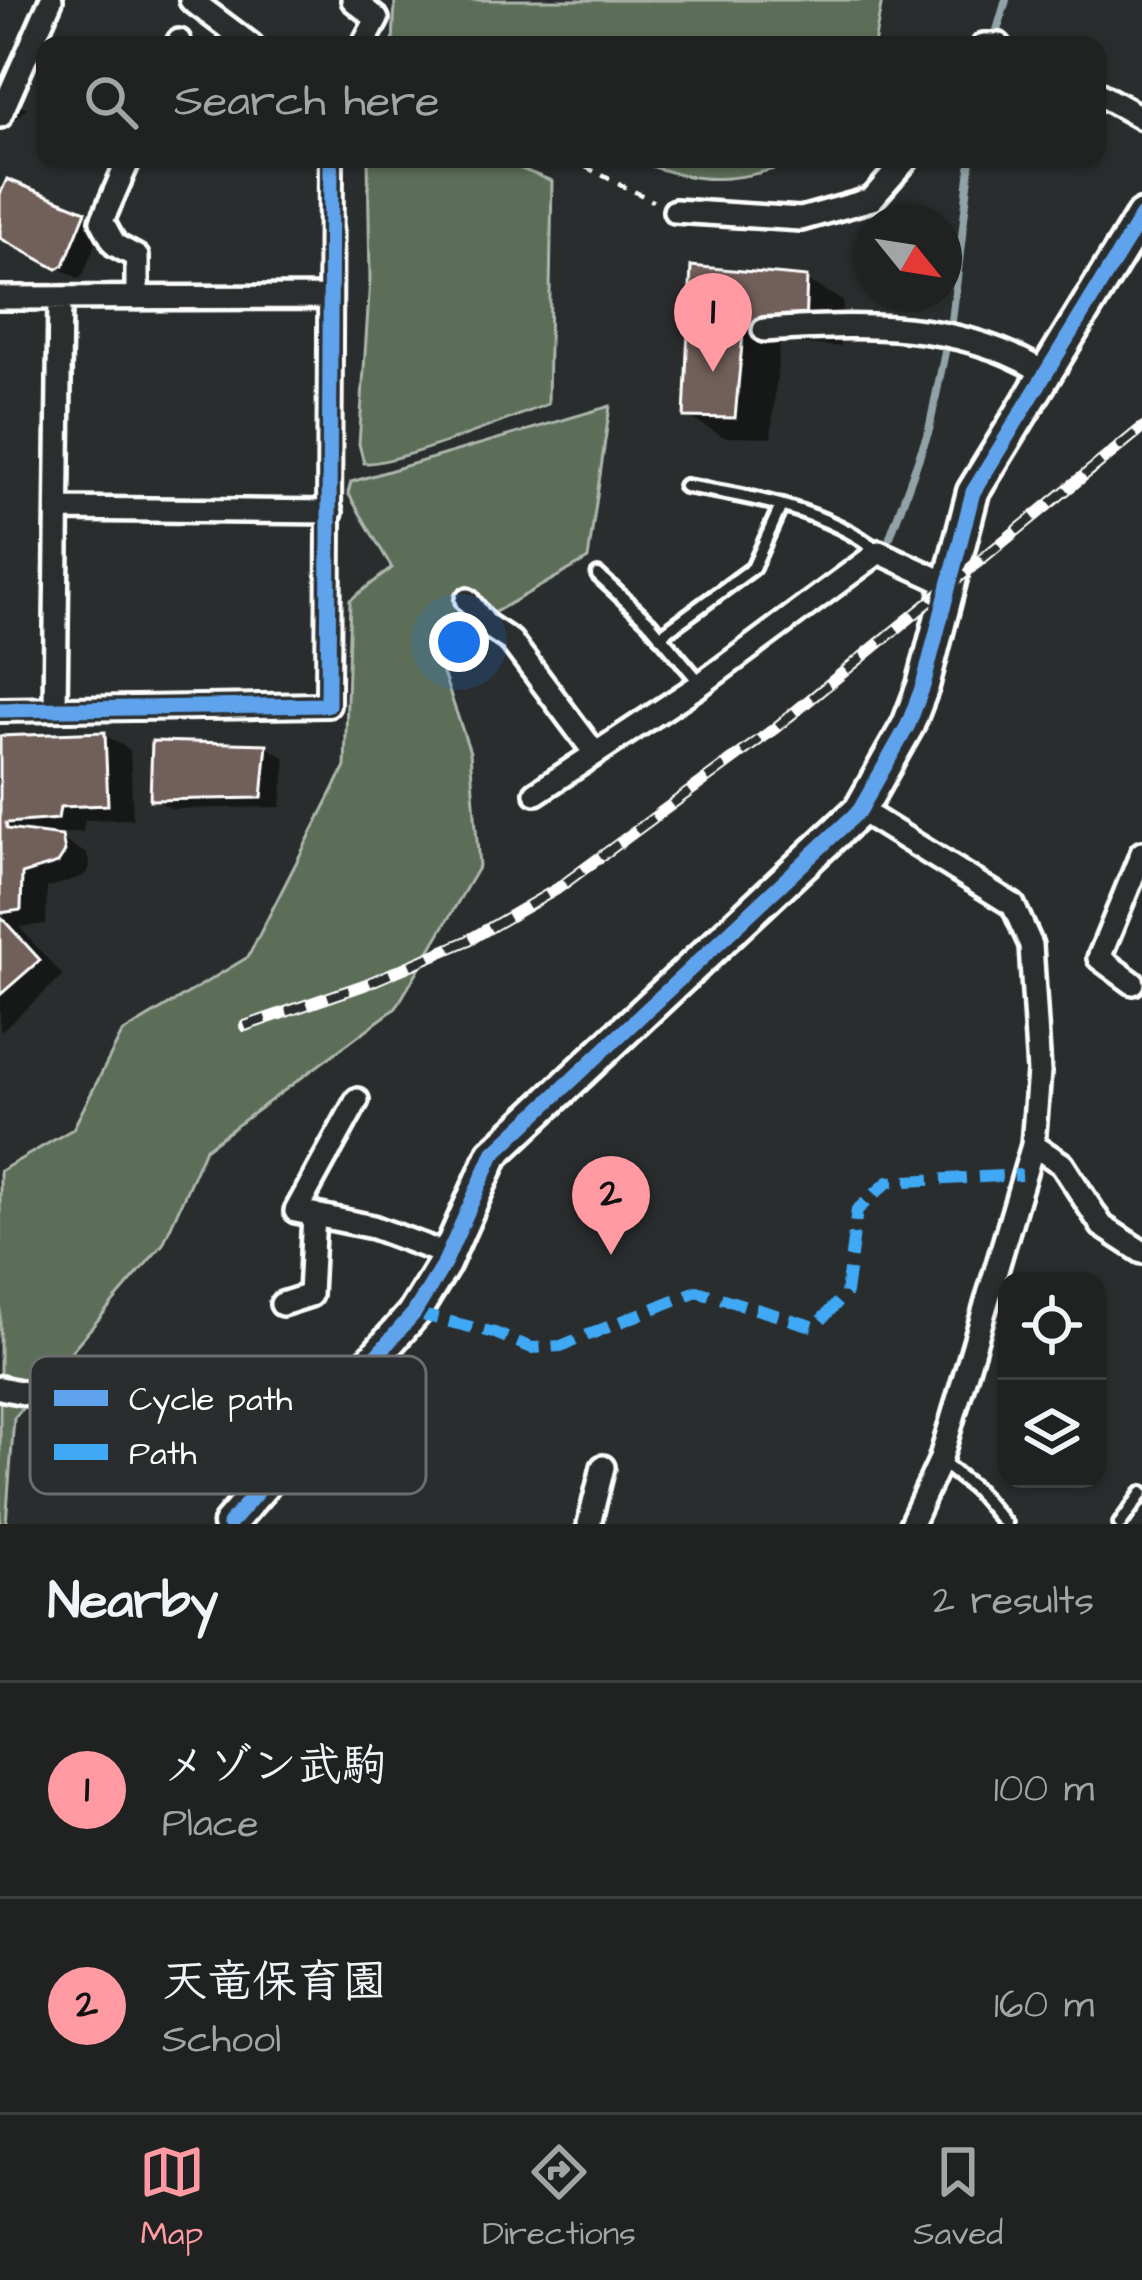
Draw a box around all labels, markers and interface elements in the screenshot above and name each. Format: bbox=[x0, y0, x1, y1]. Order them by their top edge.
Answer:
search box bbox=[36, 36, 1106, 168]
icon: search bbox=[78, 69, 144, 135]
text: Search here bbox=[174, 71, 440, 133]
north arrow bbox=[854, 204, 962, 312]
pin: 1 bbox=[674, 273, 752, 372]
your location bbox=[429, 612, 489, 672]
pin: 2 bbox=[572, 1156, 650, 1255]
map controls bbox=[998, 1272, 1106, 1488]
button: locate bbox=[998, 1272, 1106, 1380]
legend bbox=[30, 1356, 426, 1494]
text: Cycle path bbox=[129, 1377, 293, 1424]
button: layers bbox=[998, 1380, 1106, 1488]
text: Path bbox=[129, 1431, 197, 1477]
text: Nearby bbox=[48, 1567, 218, 1638]
text: 2 results bbox=[933, 1575, 1094, 1629]
text: メゾン武駒 bbox=[162, 1736, 387, 1798]
text: 1 bbox=[85, 1763, 90, 1817]
text: 100 m bbox=[994, 1763, 1094, 1817]
text: Place bbox=[162, 1798, 259, 1852]
text: 天竜保育園 bbox=[162, 1952, 387, 2014]
text: 2 bbox=[76, 1979, 98, 2033]
text: 160 m bbox=[994, 1979, 1094, 2033]
text: School bbox=[162, 2014, 281, 2068]
tab: Map bbox=[139, 2139, 205, 2257]
tab: Directions bbox=[482, 2139, 636, 2257]
tab: Saved bbox=[913, 2139, 1003, 2257]

